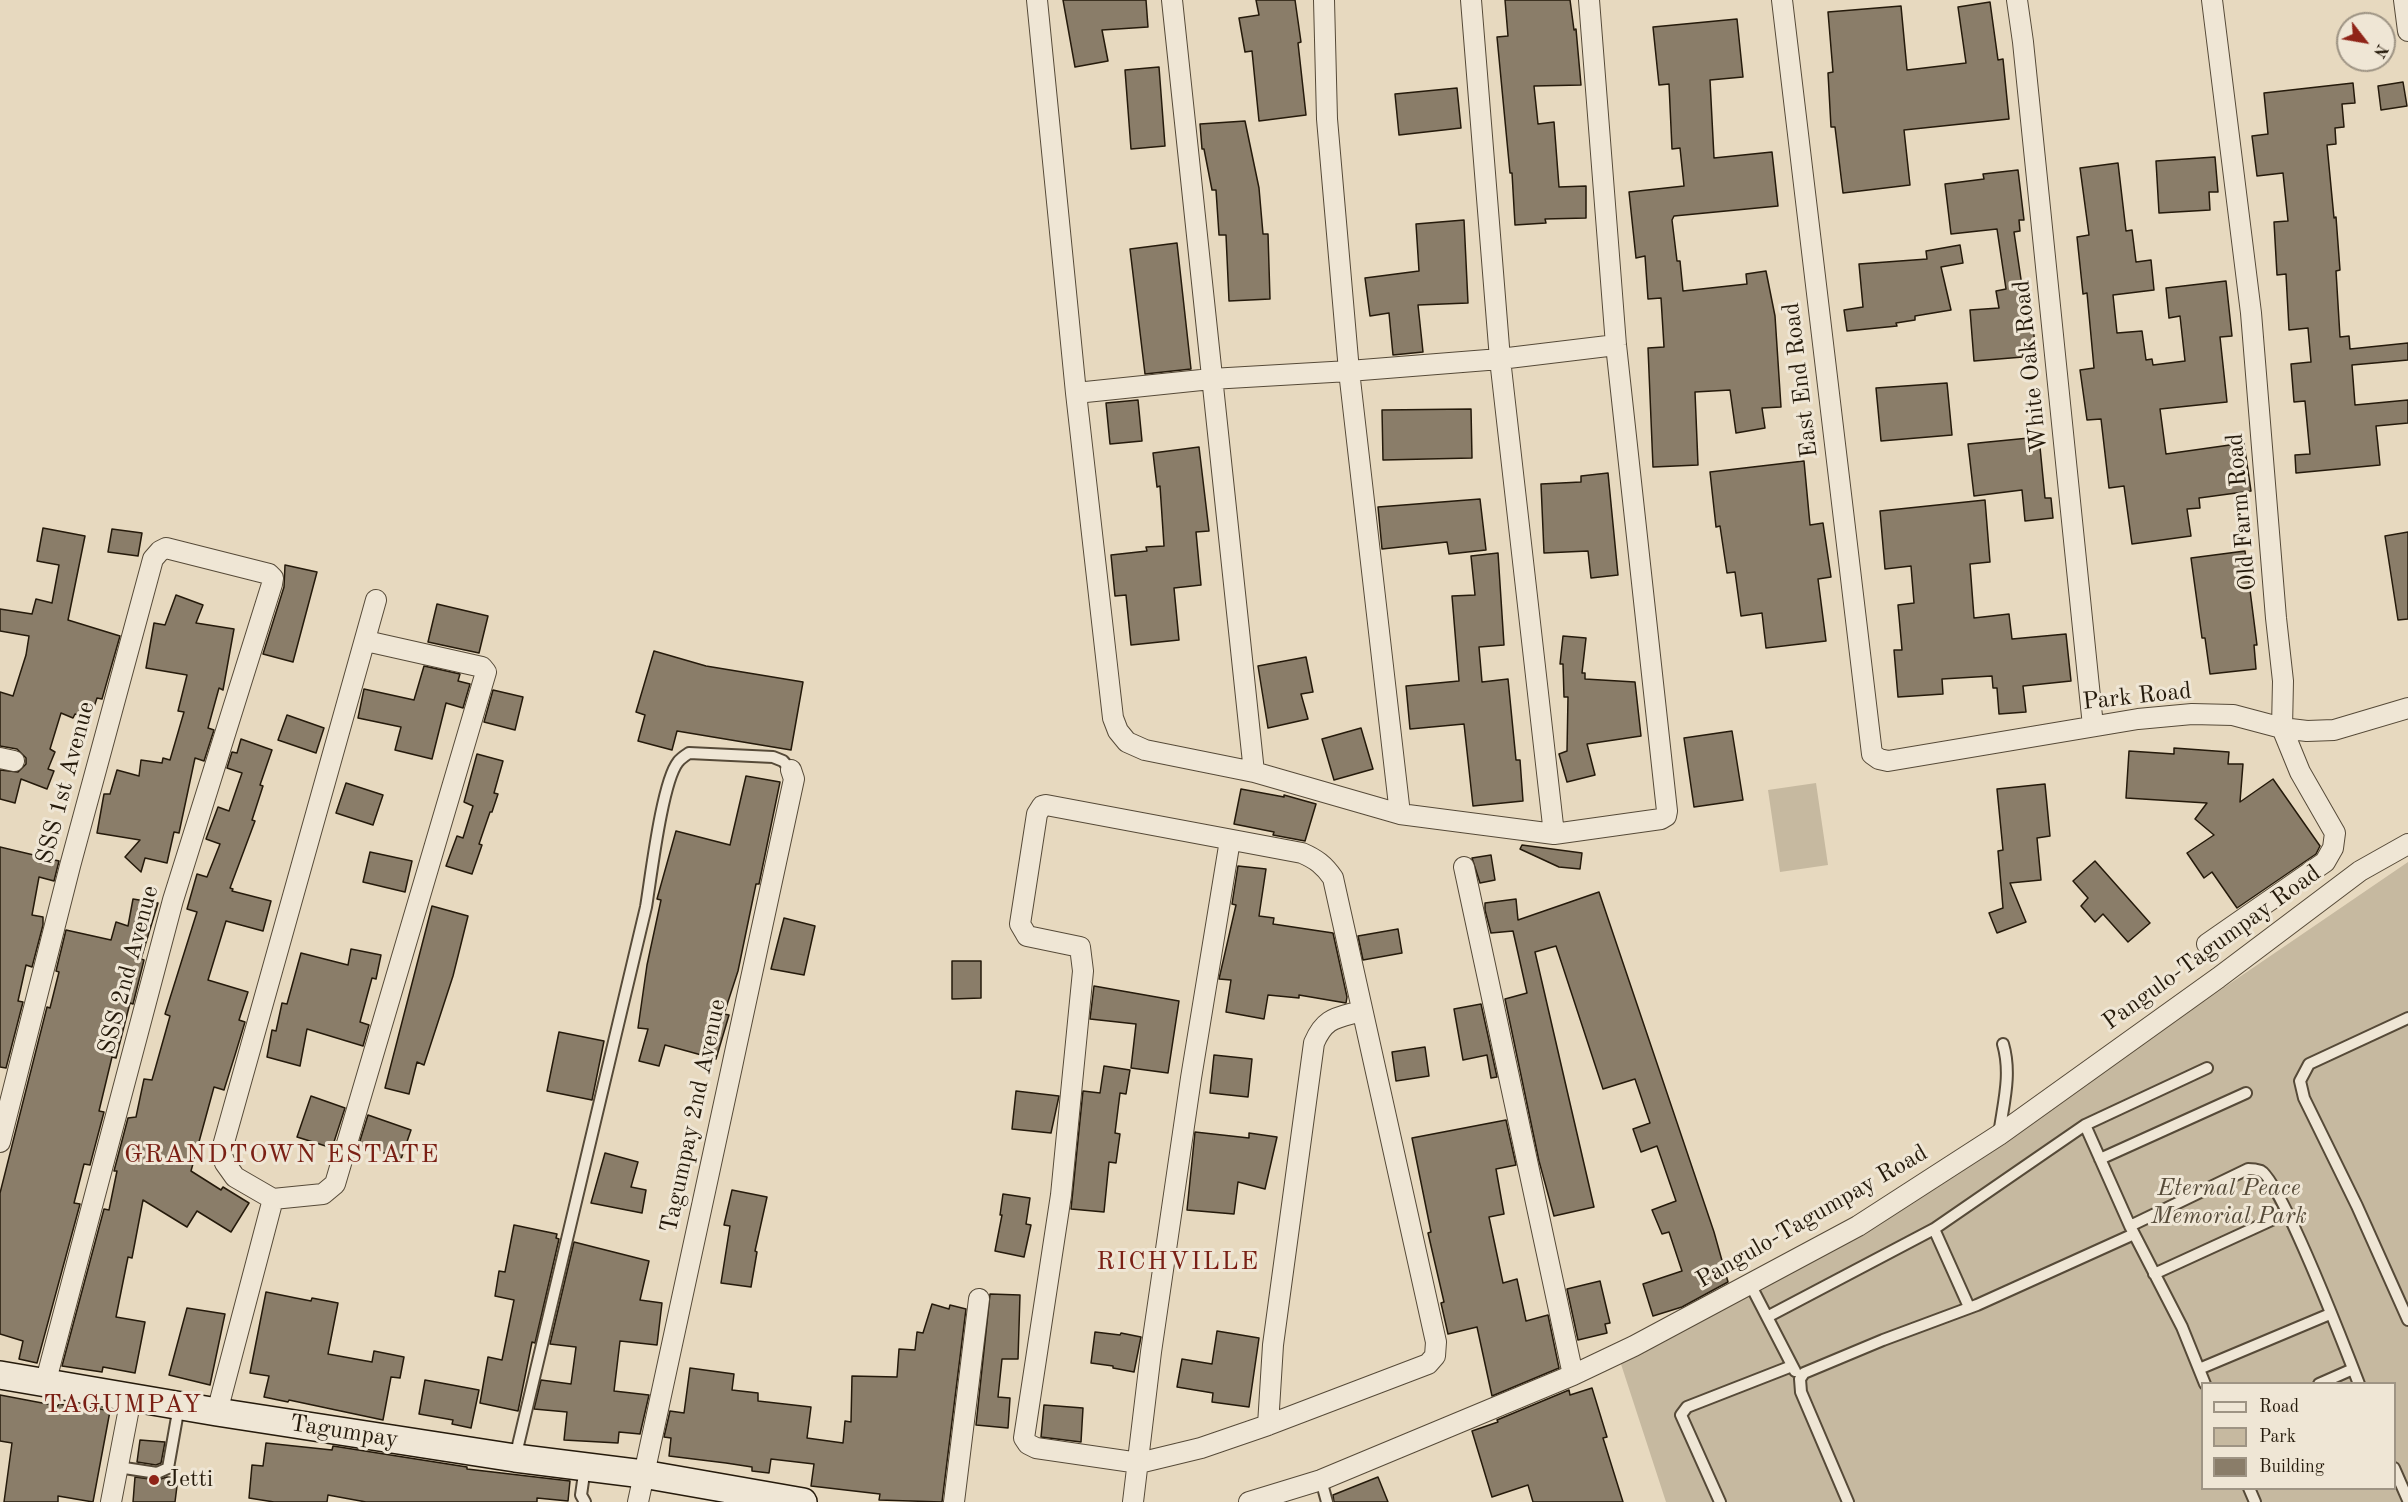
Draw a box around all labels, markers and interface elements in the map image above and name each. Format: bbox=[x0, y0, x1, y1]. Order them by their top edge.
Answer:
north arrow bbox=[2336, 12, 2396, 72]
text: N bbox=[2370, 41, 2390, 60]
street label: White Oak Road bbox=[2008, 279, 2054, 453]
street label: East End Road bbox=[1777, 301, 1825, 459]
street label: Old Farm Road bbox=[2221, 432, 2263, 592]
street label: Park Road bbox=[2081, 677, 2193, 717]
street label: SSS 1st Avenue bbox=[30, 699, 102, 867]
street label: Pangulo-Tagumpay Road bbox=[2097, 859, 2327, 1037]
street label: SSS 2nd Avenue bbox=[93, 882, 165, 1058]
street label: Tagumpay 2nd Avenue bbox=[655, 996, 733, 1236]
district label: GRANDTOWN ESTATE bbox=[124, 1139, 440, 1171]
street label: Pangulo-Tagumpay Road bbox=[1691, 1139, 1933, 1295]
park label: Eternal Peace Memorial Park bbox=[2151, 1175, 2307, 1231]
district label: RICHVILLE bbox=[1096, 1246, 1260, 1278]
legend bbox=[2201, 1382, 2396, 1490]
district label: TAGUMPAY bbox=[43, 1389, 203, 1421]
text: Road bbox=[2259, 1398, 2299, 1416]
street label: Tagumpay bbox=[288, 1409, 400, 1455]
text: Park bbox=[2259, 1428, 2296, 1446]
text: Building bbox=[2259, 1458, 2324, 1476]
place label: Jetti bbox=[166, 1466, 213, 1494]
marker: Jetti bbox=[147, 1473, 161, 1487]

